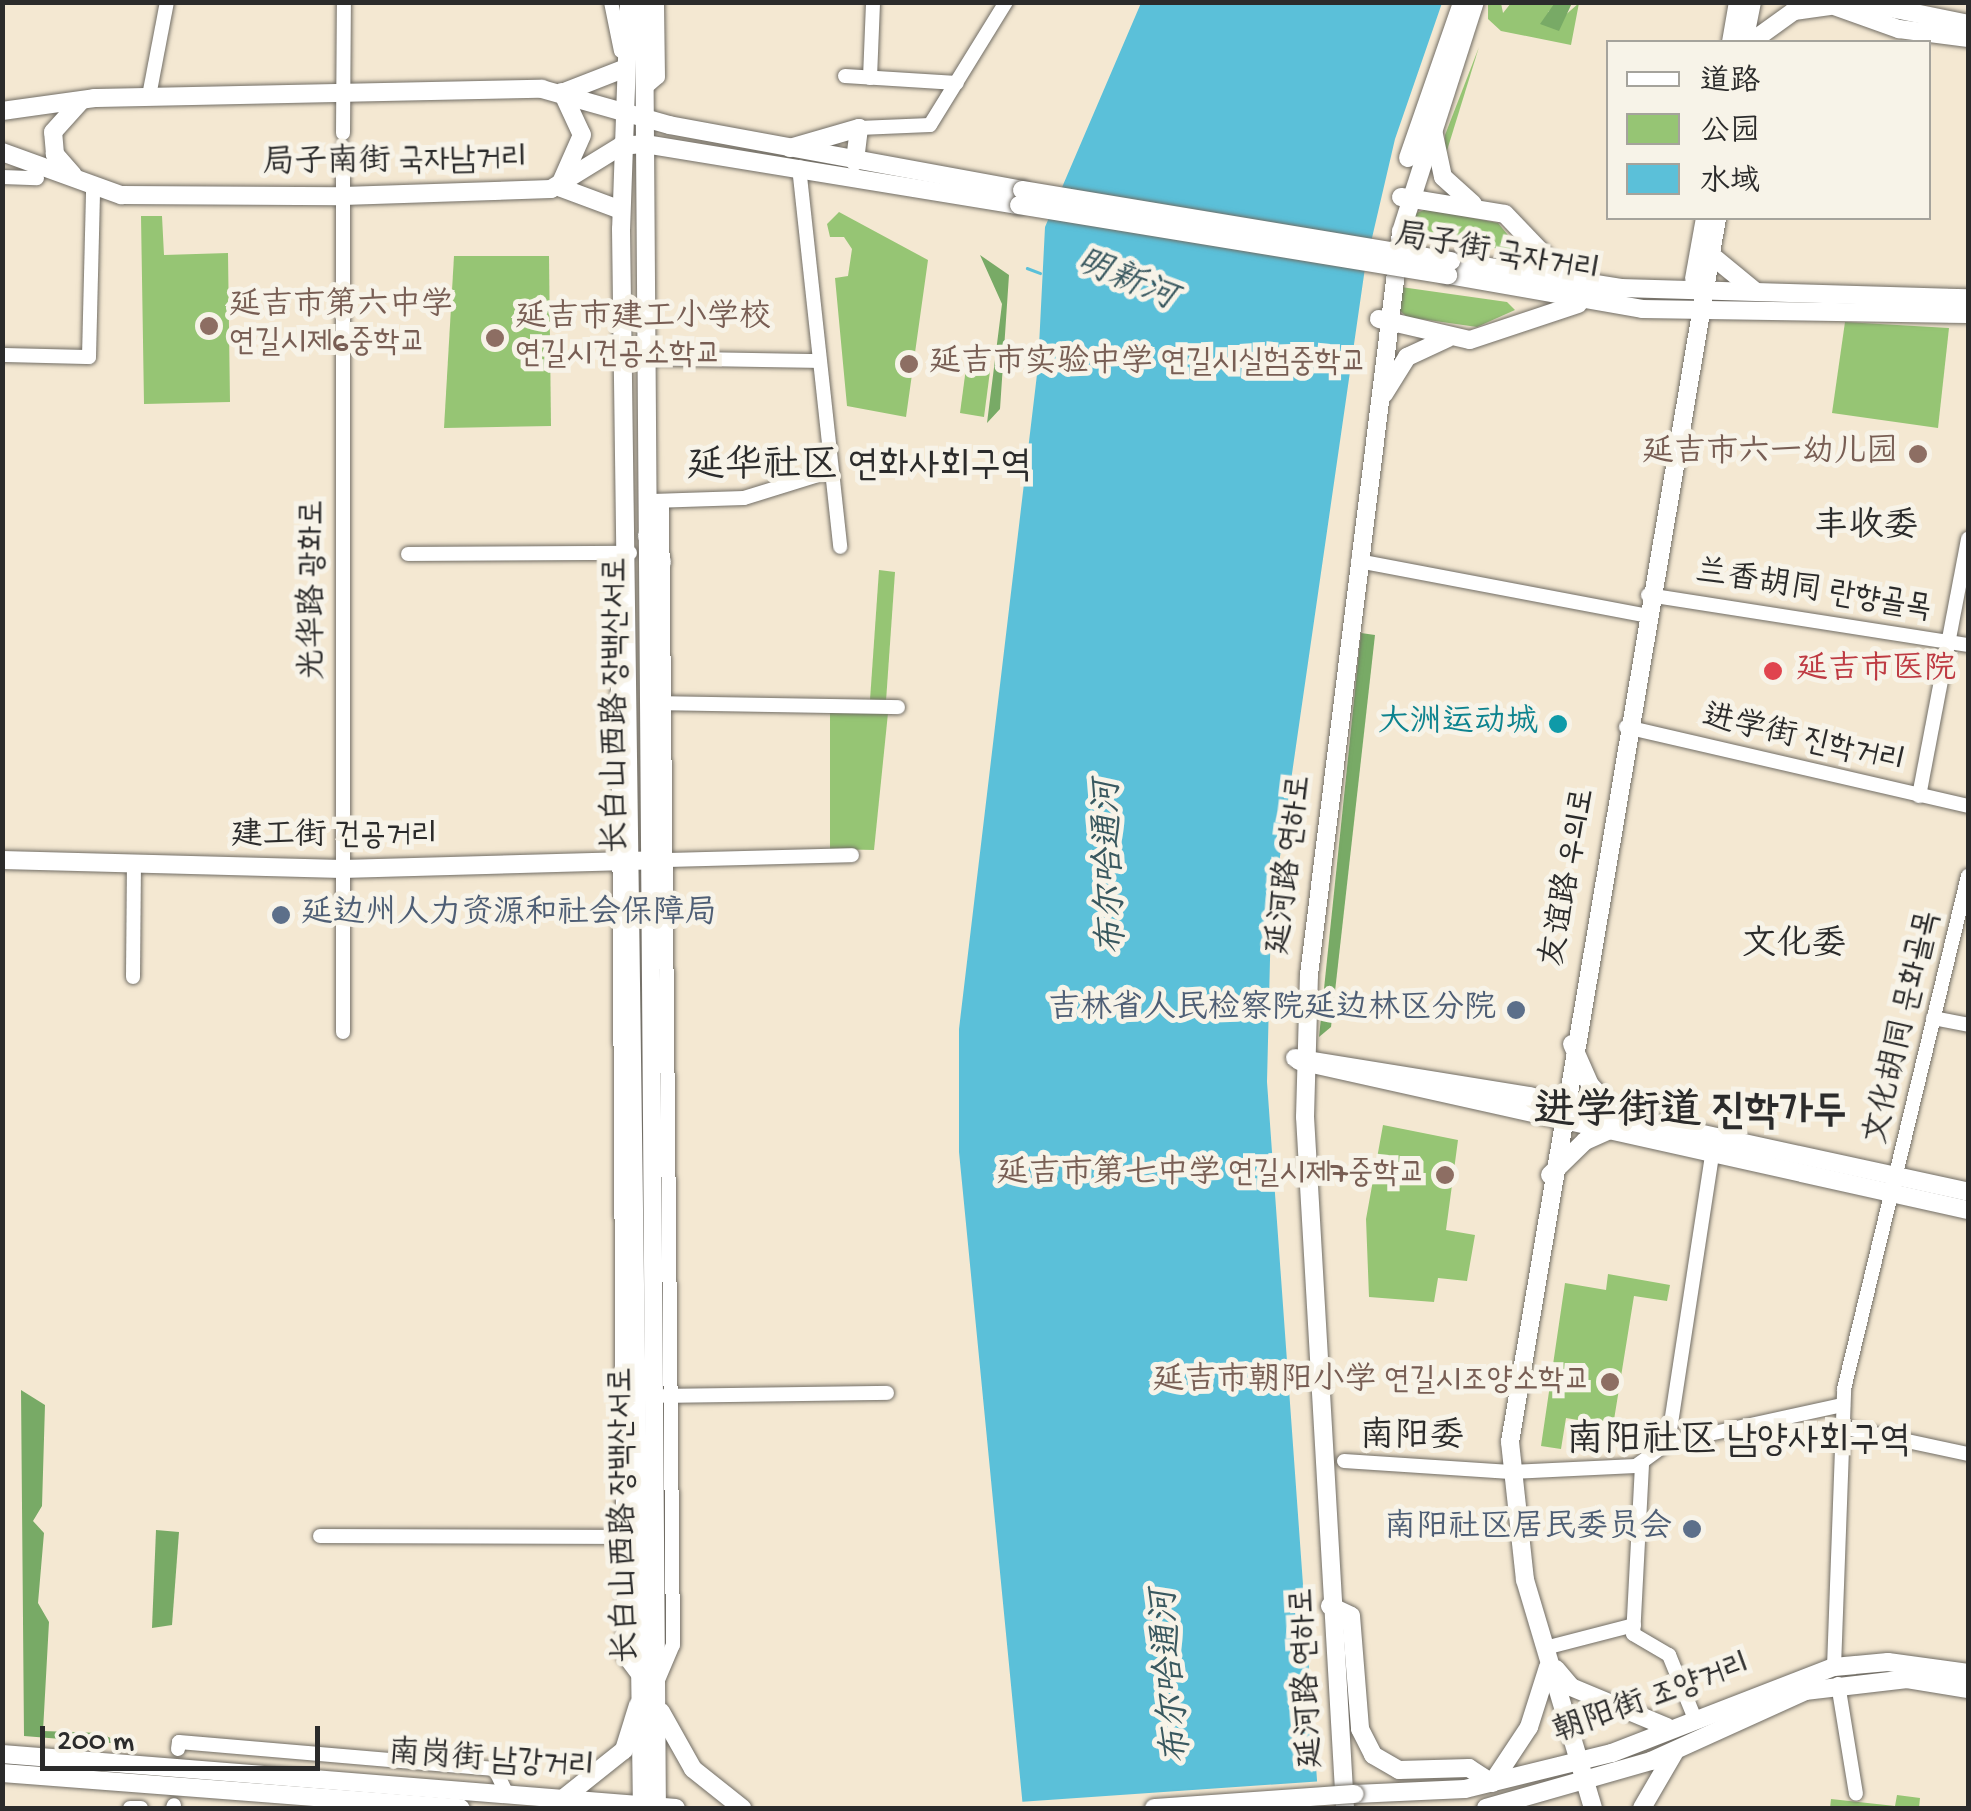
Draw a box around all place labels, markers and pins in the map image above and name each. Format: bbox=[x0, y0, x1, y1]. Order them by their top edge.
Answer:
place label: 延吉市第六中学 연길시제6중학교 bbox=[229, 289, 453, 364]
place label: 延吉市建工小学校 연길시건공소학교 bbox=[515, 301, 771, 376]
marker: 延吉市第六中学 연길시제6중학교 bbox=[198, 315, 220, 337]
marker: 延吉市建工小学校 연길시건공소학교 bbox=[484, 327, 506, 349]
place label: 延吉市实验中学 연길시실험중학교 bbox=[929, 345, 1367, 383]
marker: 延吉市实验中学 연길시실험중학교 bbox=[898, 353, 920, 375]
place label: 延吉市六一幼儿园 bbox=[1642, 435, 1898, 473]
marker: 延吉市六一幼儿园 bbox=[1907, 443, 1929, 465]
place label: 延吉市医院 bbox=[1796, 652, 1956, 690]
marker: 延吉市医院 bbox=[1760, 658, 1786, 684]
place label: 大洲运动城 bbox=[1378, 705, 1538, 743]
marker: 大洲运动城 bbox=[1547, 713, 1569, 735]
place label: 延边州人力资源和社会保障局 bbox=[301, 896, 717, 934]
marker: 延边州人力资源和社会保障局 bbox=[270, 904, 292, 926]
place label: 吉林省人民检察院延边林区分院 bbox=[1048, 991, 1496, 1029]
marker: 吉林省人民检察院延边林区分院 bbox=[1505, 999, 1527, 1021]
place label: 延吉市第七中学 연길시제7중학교 bbox=[997, 1156, 1425, 1194]
marker: 延吉市第七中学 연길시제7중학교 bbox=[1434, 1164, 1456, 1186]
place label: 延吉市朝阳小学 연길시조양소학교 bbox=[1152, 1363, 1590, 1401]
marker: 延吉市朝阳小学 연길시조양소학교 bbox=[1599, 1371, 1621, 1393]
place label: 南阳社区居民委员会 bbox=[1384, 1510, 1672, 1548]
marker: 南阳社区居民委员会 bbox=[1681, 1518, 1703, 1540]

